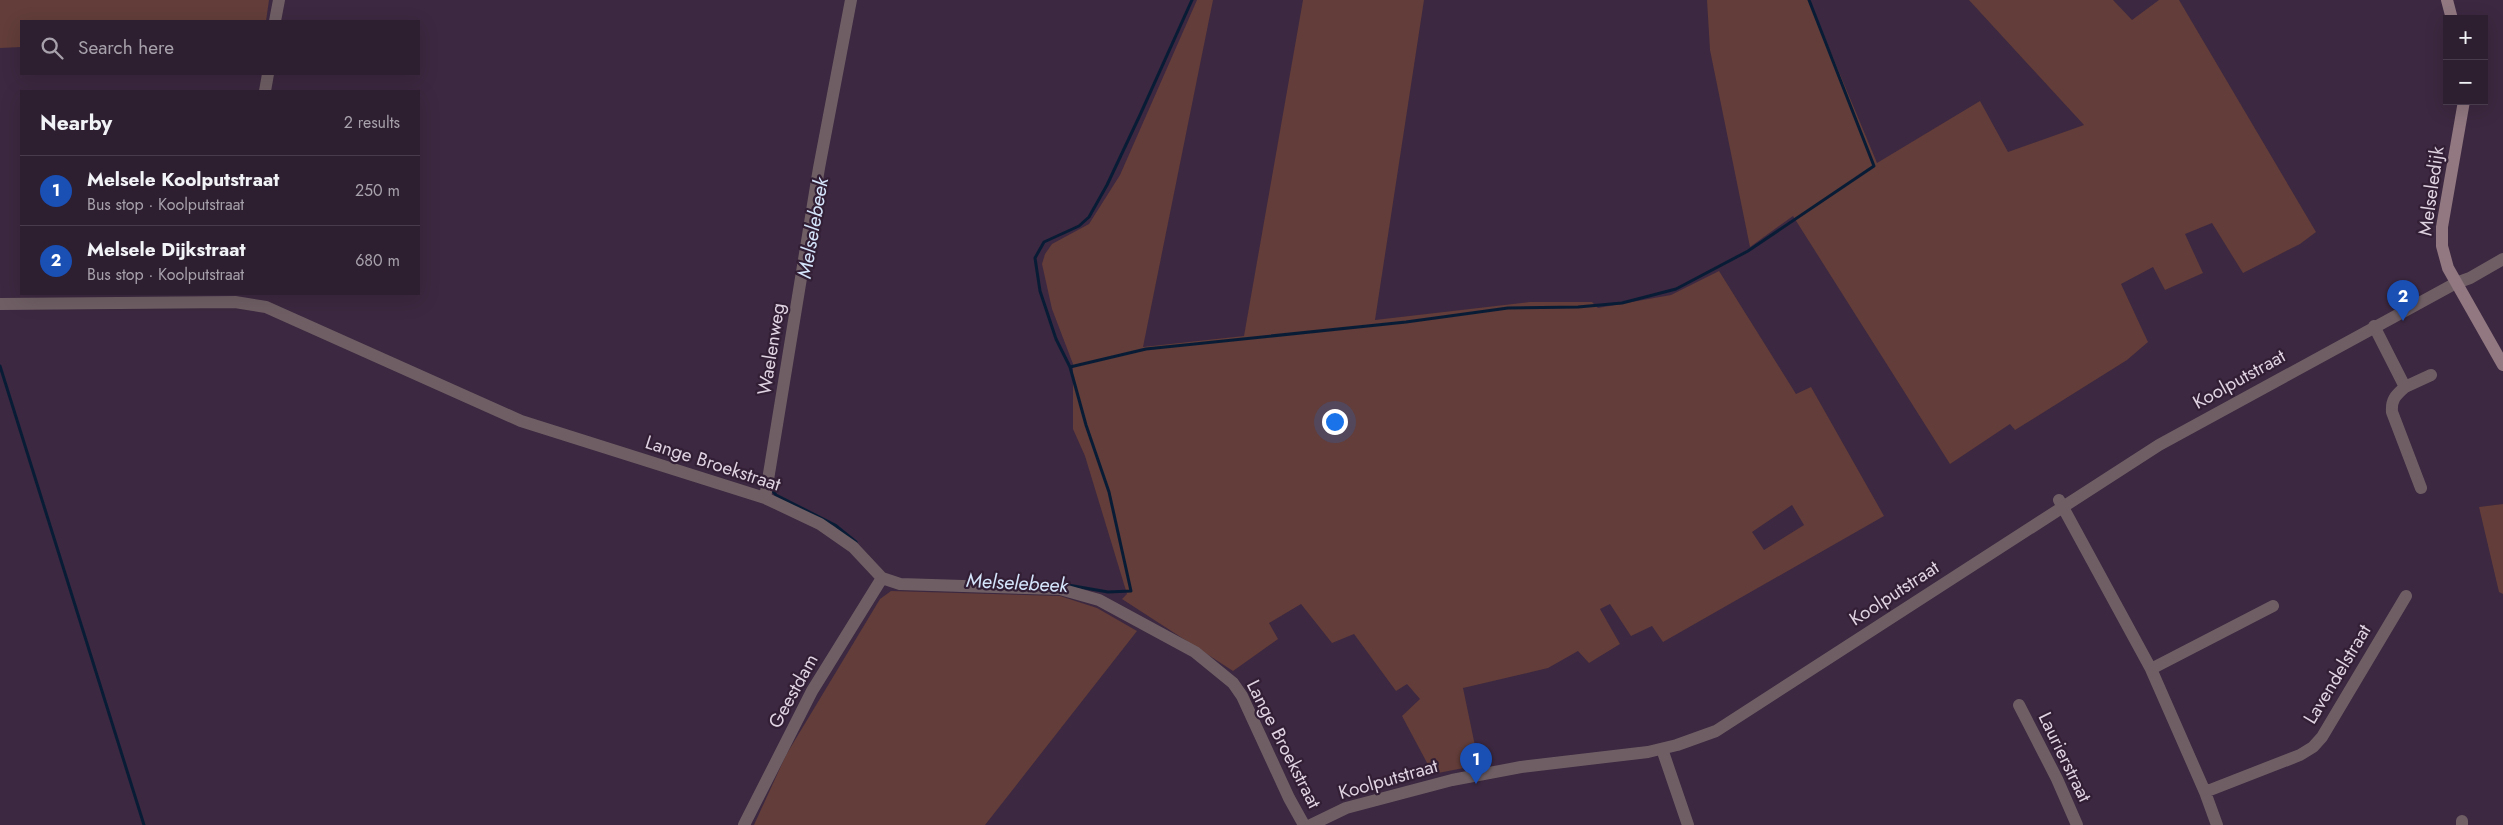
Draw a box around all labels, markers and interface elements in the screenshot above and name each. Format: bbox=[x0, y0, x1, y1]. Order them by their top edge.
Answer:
map controls bbox=[2443, 15, 2488, 105]
button: + bbox=[2443, 15, 2488, 60]
search box bbox=[20, 20, 420, 75]
icon: search bbox=[38, 34, 66, 62]
text: Search here bbox=[78, 34, 174, 61]
button: − bbox=[2443, 60, 2488, 105]
text: Nearby bbox=[40, 108, 112, 138]
text: 2 results bbox=[344, 111, 400, 134]
street label: Melseledijk bbox=[2411, 144, 2451, 237]
text: Melsele Koolputstraat bbox=[87, 166, 279, 193]
water label: Melselebeek bbox=[790, 174, 836, 281]
text: 1 bbox=[52, 179, 60, 202]
text: 250 m bbox=[355, 179, 400, 202]
text: Bus stop · Koolputstraat bbox=[87, 193, 244, 216]
text: Melsele Dijkstraat bbox=[87, 236, 246, 263]
text: 2 bbox=[51, 249, 61, 272]
text: 680 m bbox=[355, 249, 400, 272]
text: Bus stop · Koolputstraat bbox=[87, 263, 244, 286]
pin: 2 bbox=[2387, 280, 2419, 321]
street label: Waelenweg bbox=[750, 301, 792, 397]
street label: Koolputstraat bbox=[2188, 342, 2291, 416]
your location bbox=[1322, 409, 1348, 435]
street label: Lange Broekstraat bbox=[642, 428, 785, 498]
street label: Koolputstraat bbox=[1844, 554, 1945, 632]
water label: Melselebeek bbox=[965, 566, 1070, 600]
street label: Lavendelstraat bbox=[2297, 619, 2378, 729]
street label: Geestdam bbox=[761, 649, 825, 733]
street label: Lange Broekstraat bbox=[1240, 675, 1328, 813]
street label: Laurierstraat bbox=[2032, 707, 2099, 807]
pin: 1 bbox=[1460, 743, 1492, 784]
street label: Koolputstraat bbox=[1335, 752, 1441, 806]

